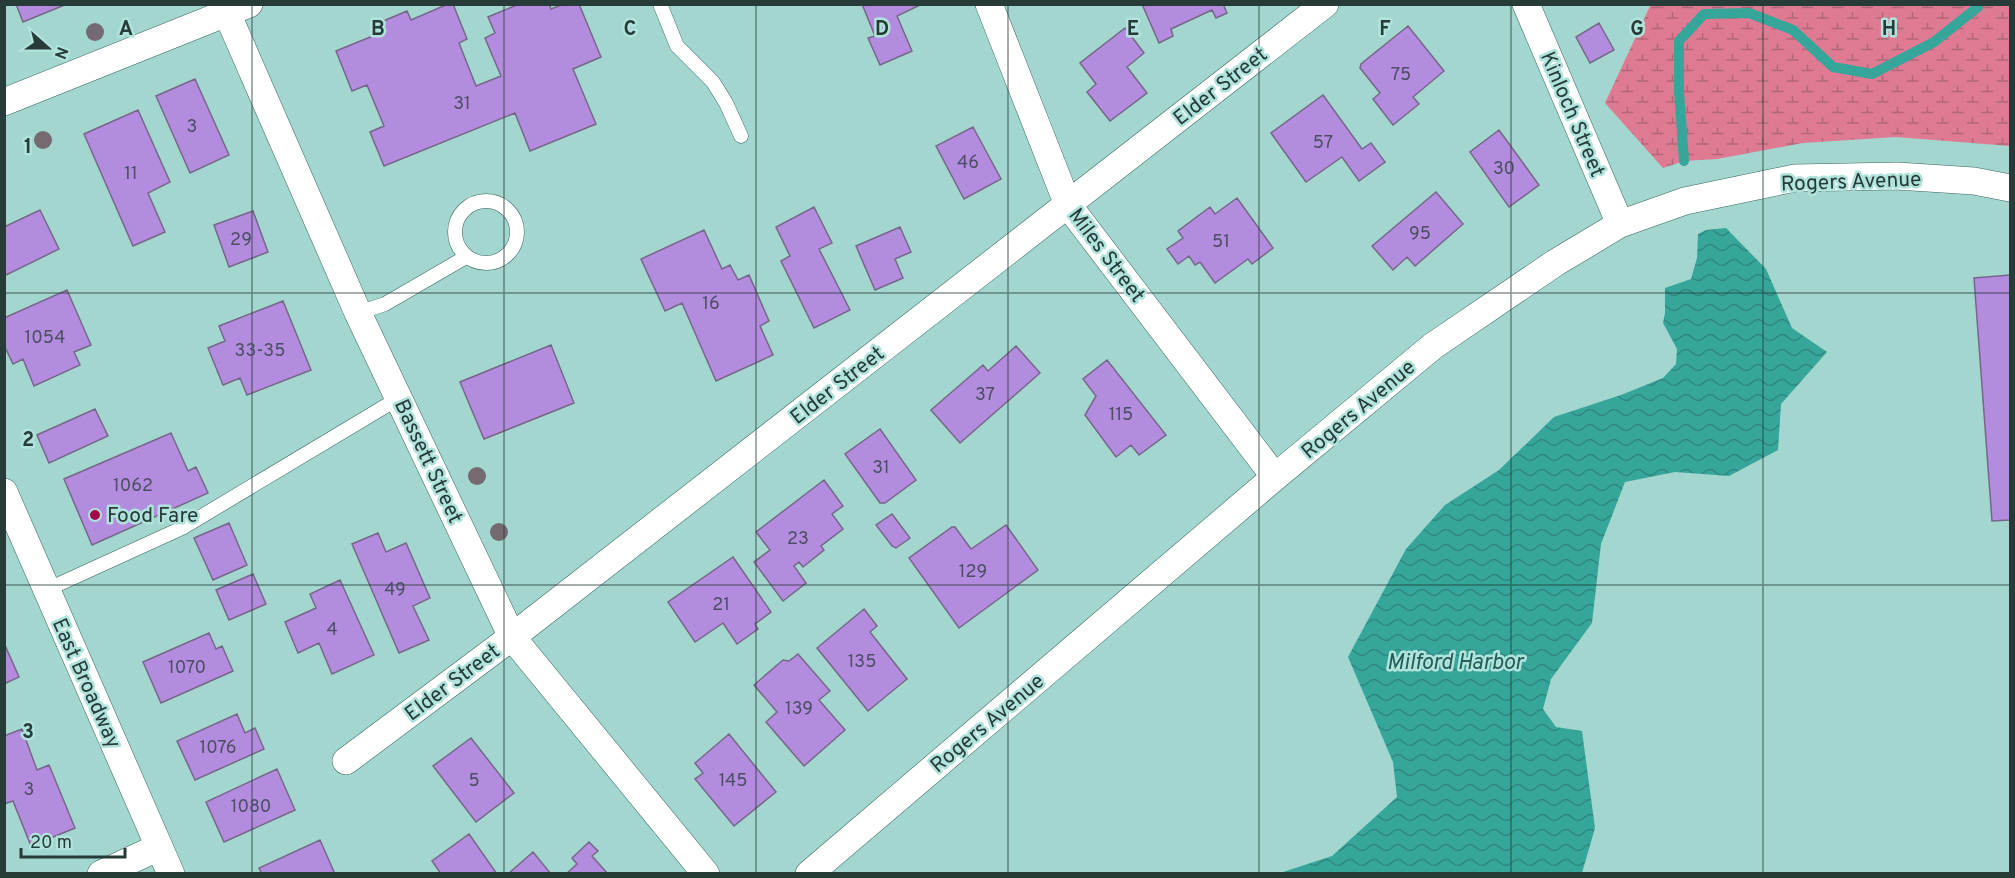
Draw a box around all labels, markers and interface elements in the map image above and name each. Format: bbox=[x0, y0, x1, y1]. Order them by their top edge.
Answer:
text: A bbox=[119, 17, 133, 43]
text: B bbox=[371, 17, 385, 43]
text: C bbox=[624, 17, 636, 43]
text: D bbox=[875, 17, 889, 43]
text: E bbox=[1127, 17, 1139, 43]
text: F bbox=[1379, 17, 1391, 43]
text: G bbox=[1630, 17, 1644, 43]
text: H bbox=[1882, 17, 1896, 43]
north arrow bbox=[18, 18, 78, 78]
street label: Elder Street bbox=[1168, 42, 1273, 132]
text: N bbox=[49, 44, 72, 62]
street label: Kinloch Street bbox=[1533, 48, 1610, 181]
house number: 75 bbox=[1391, 64, 1411, 87]
house number: 31 bbox=[453, 93, 471, 116]
house number: 3 bbox=[187, 116, 197, 139]
house number: 57 bbox=[1313, 132, 1333, 155]
text: 1 bbox=[24, 135, 32, 161]
house number: 46 bbox=[957, 152, 979, 175]
house number: 30 bbox=[1493, 158, 1515, 181]
house number: 11 bbox=[124, 163, 138, 186]
street label: Rogers Avenue bbox=[1780, 167, 1922, 198]
street label: Miles Street bbox=[1061, 203, 1150, 309]
house number: 95 bbox=[1409, 223, 1431, 246]
house number: 29 bbox=[230, 229, 252, 252]
house number: 51 bbox=[1212, 231, 1230, 254]
house number: 16 bbox=[702, 293, 720, 316]
house number: 1054 bbox=[25, 327, 66, 350]
house number: 33-35 bbox=[235, 340, 285, 363]
street label: Elder Street bbox=[785, 341, 890, 431]
street label: Rogers Avenue bbox=[1296, 355, 1422, 466]
house number: 37 bbox=[975, 384, 995, 407]
street label: Bassett Street bbox=[387, 395, 468, 528]
house number: 115 bbox=[1109, 404, 1133, 427]
text: 2 bbox=[22, 428, 34, 454]
house number: 31 bbox=[872, 457, 890, 480]
house number: 1062 bbox=[113, 475, 153, 498]
place label: Food Fare bbox=[107, 503, 198, 530]
marker: Food Fare bbox=[88, 508, 102, 522]
house number: 23 bbox=[787, 528, 809, 551]
house number: 129 bbox=[959, 561, 987, 584]
house number: 49 bbox=[384, 579, 406, 602]
house number: 21 bbox=[712, 594, 730, 617]
street label: East Broadway bbox=[45, 614, 126, 753]
house number: 4 bbox=[326, 619, 338, 642]
street label: Elder Street bbox=[400, 639, 506, 728]
water label: Milford Harbor bbox=[1387, 650, 1525, 677]
house number: 135 bbox=[848, 651, 876, 674]
house number: 1070 bbox=[168, 657, 206, 680]
street label: Rogers Avenue bbox=[925, 669, 1051, 780]
house number: 139 bbox=[785, 698, 813, 721]
text: 3 bbox=[22, 720, 34, 746]
house number: 1076 bbox=[200, 737, 236, 760]
house number: 5 bbox=[468, 770, 480, 793]
house number: 145 bbox=[719, 770, 747, 793]
house number: 3 bbox=[24, 779, 34, 802]
house number: 1080 bbox=[231, 796, 271, 819]
scale bar bbox=[21, 821, 124, 859]
text: 20 m bbox=[30, 832, 72, 855]

